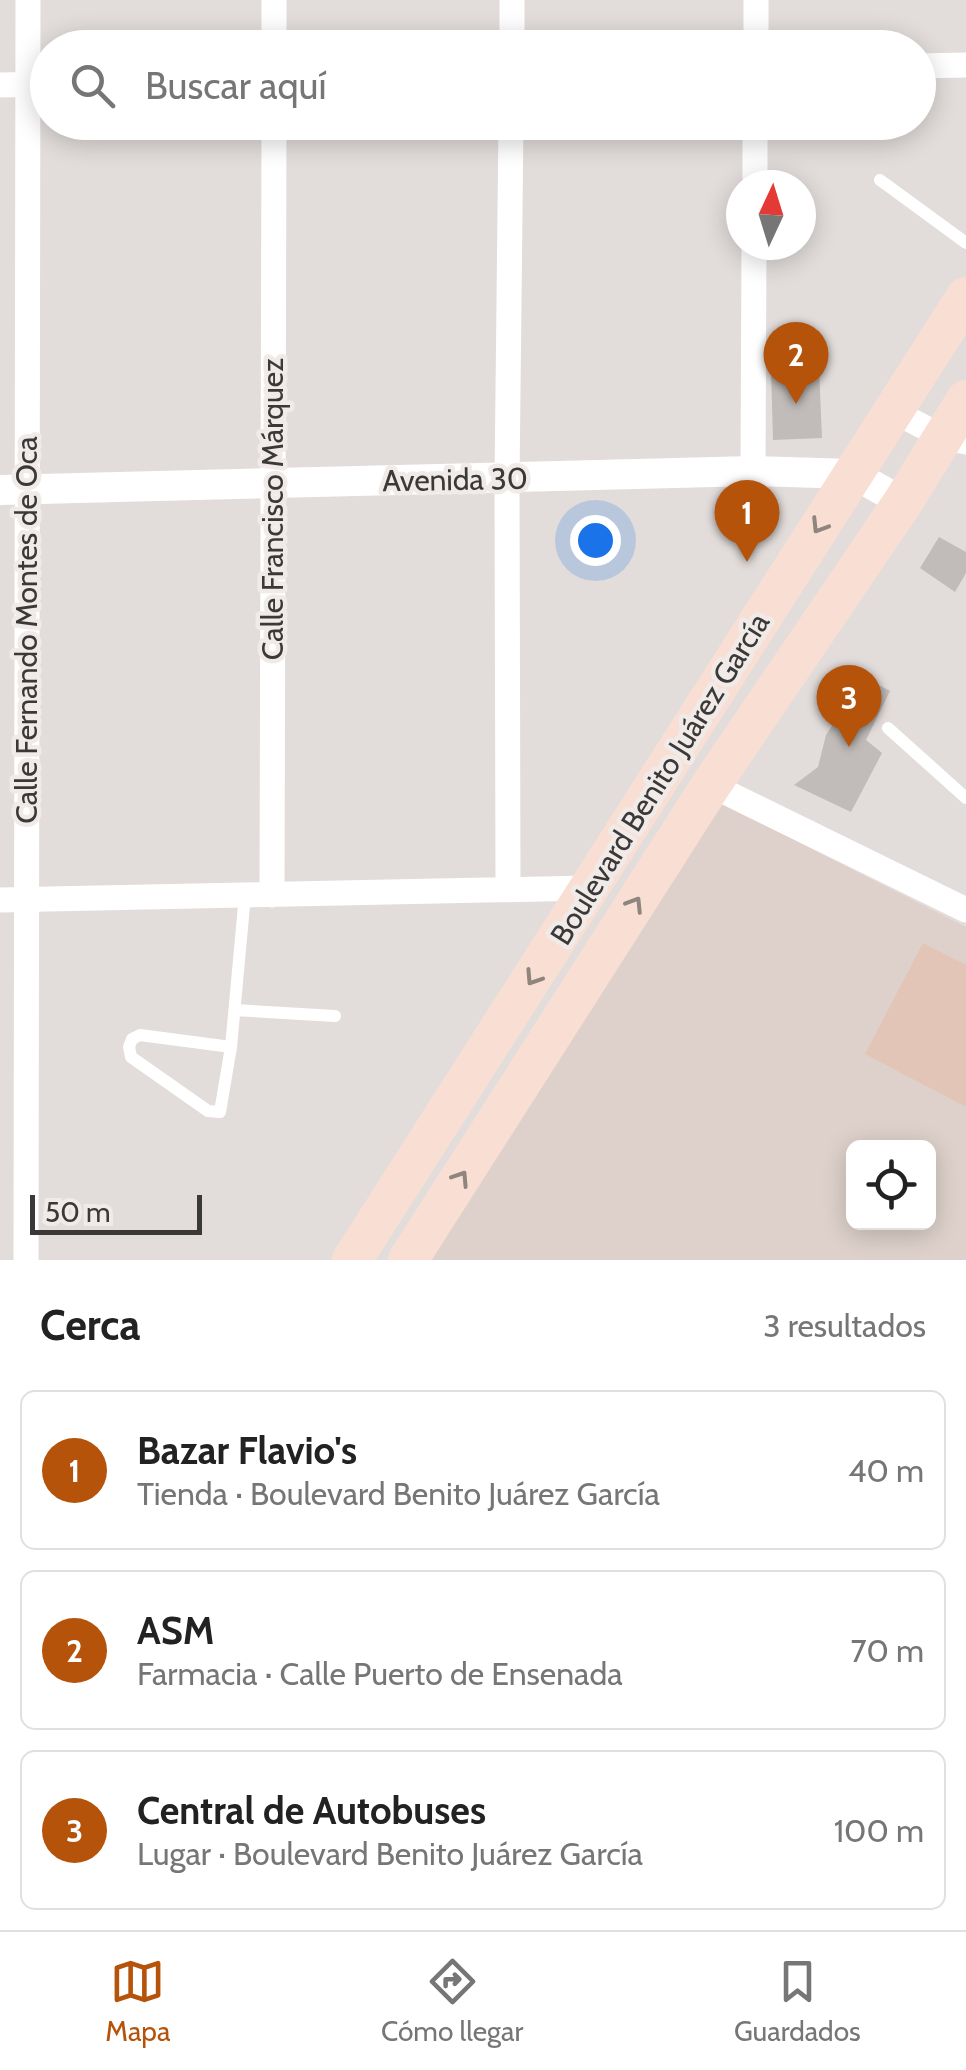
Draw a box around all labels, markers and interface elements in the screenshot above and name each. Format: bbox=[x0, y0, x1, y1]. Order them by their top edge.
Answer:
search box bbox=[30, 30, 936, 140]
icon: search bbox=[65, 58, 120, 113]
text: Buscar aquí bbox=[145, 62, 327, 109]
north arrow bbox=[726, 170, 816, 260]
pin: 2 bbox=[764, 322, 828, 404]
street label: Calle Francisco Márquez bbox=[254, 358, 291, 660]
street label: Calle Fernando Montes de Oca bbox=[8, 436, 45, 824]
street label: Avenida 30 bbox=[382, 460, 528, 499]
pin: 1 bbox=[714, 480, 780, 562]
your location bbox=[570, 515, 621, 566]
one-way arrow bbox=[813, 515, 832, 533]
street label: Boulevard Benito Juárez García bbox=[542, 606, 777, 951]
pin: 3 bbox=[816, 664, 882, 747]
one-way arrow bbox=[623, 897, 642, 915]
one-way arrow bbox=[527, 968, 546, 986]
map controls bbox=[846, 1140, 936, 1230]
button: locate bbox=[846, 1140, 936, 1230]
one-way arrow bbox=[448, 1171, 467, 1189]
scale bar bbox=[30, 1190, 202, 1234]
text: 50 m bbox=[45, 1195, 111, 1229]
text: Cerca bbox=[40, 1299, 140, 1351]
text: 3 resultados bbox=[763, 1306, 926, 1345]
text: Bazar Flavio's bbox=[137, 1427, 357, 1474]
text: 1 bbox=[69, 1451, 80, 1490]
text: 40 m bbox=[848, 1451, 924, 1490]
text: Tienda · Boulevard Benito Juárez García bbox=[137, 1474, 660, 1513]
text: ASM bbox=[137, 1607, 214, 1654]
text: 2 bbox=[66, 1631, 83, 1670]
text: 70 m bbox=[851, 1631, 924, 1670]
text: Farmacia · Calle Puerto de Ensenada bbox=[137, 1654, 623, 1693]
text: Central de Autobuses bbox=[137, 1787, 486, 1834]
text: 3 bbox=[66, 1811, 83, 1850]
text: 100 m bbox=[834, 1811, 924, 1850]
text: Lugar · Boulevard Benito Juárez García bbox=[137, 1834, 643, 1873]
tab: Mapa bbox=[105, 1954, 170, 2048]
tab: Cómo llegar bbox=[381, 1954, 523, 2048]
tab: Guardados bbox=[734, 1954, 861, 2048]

